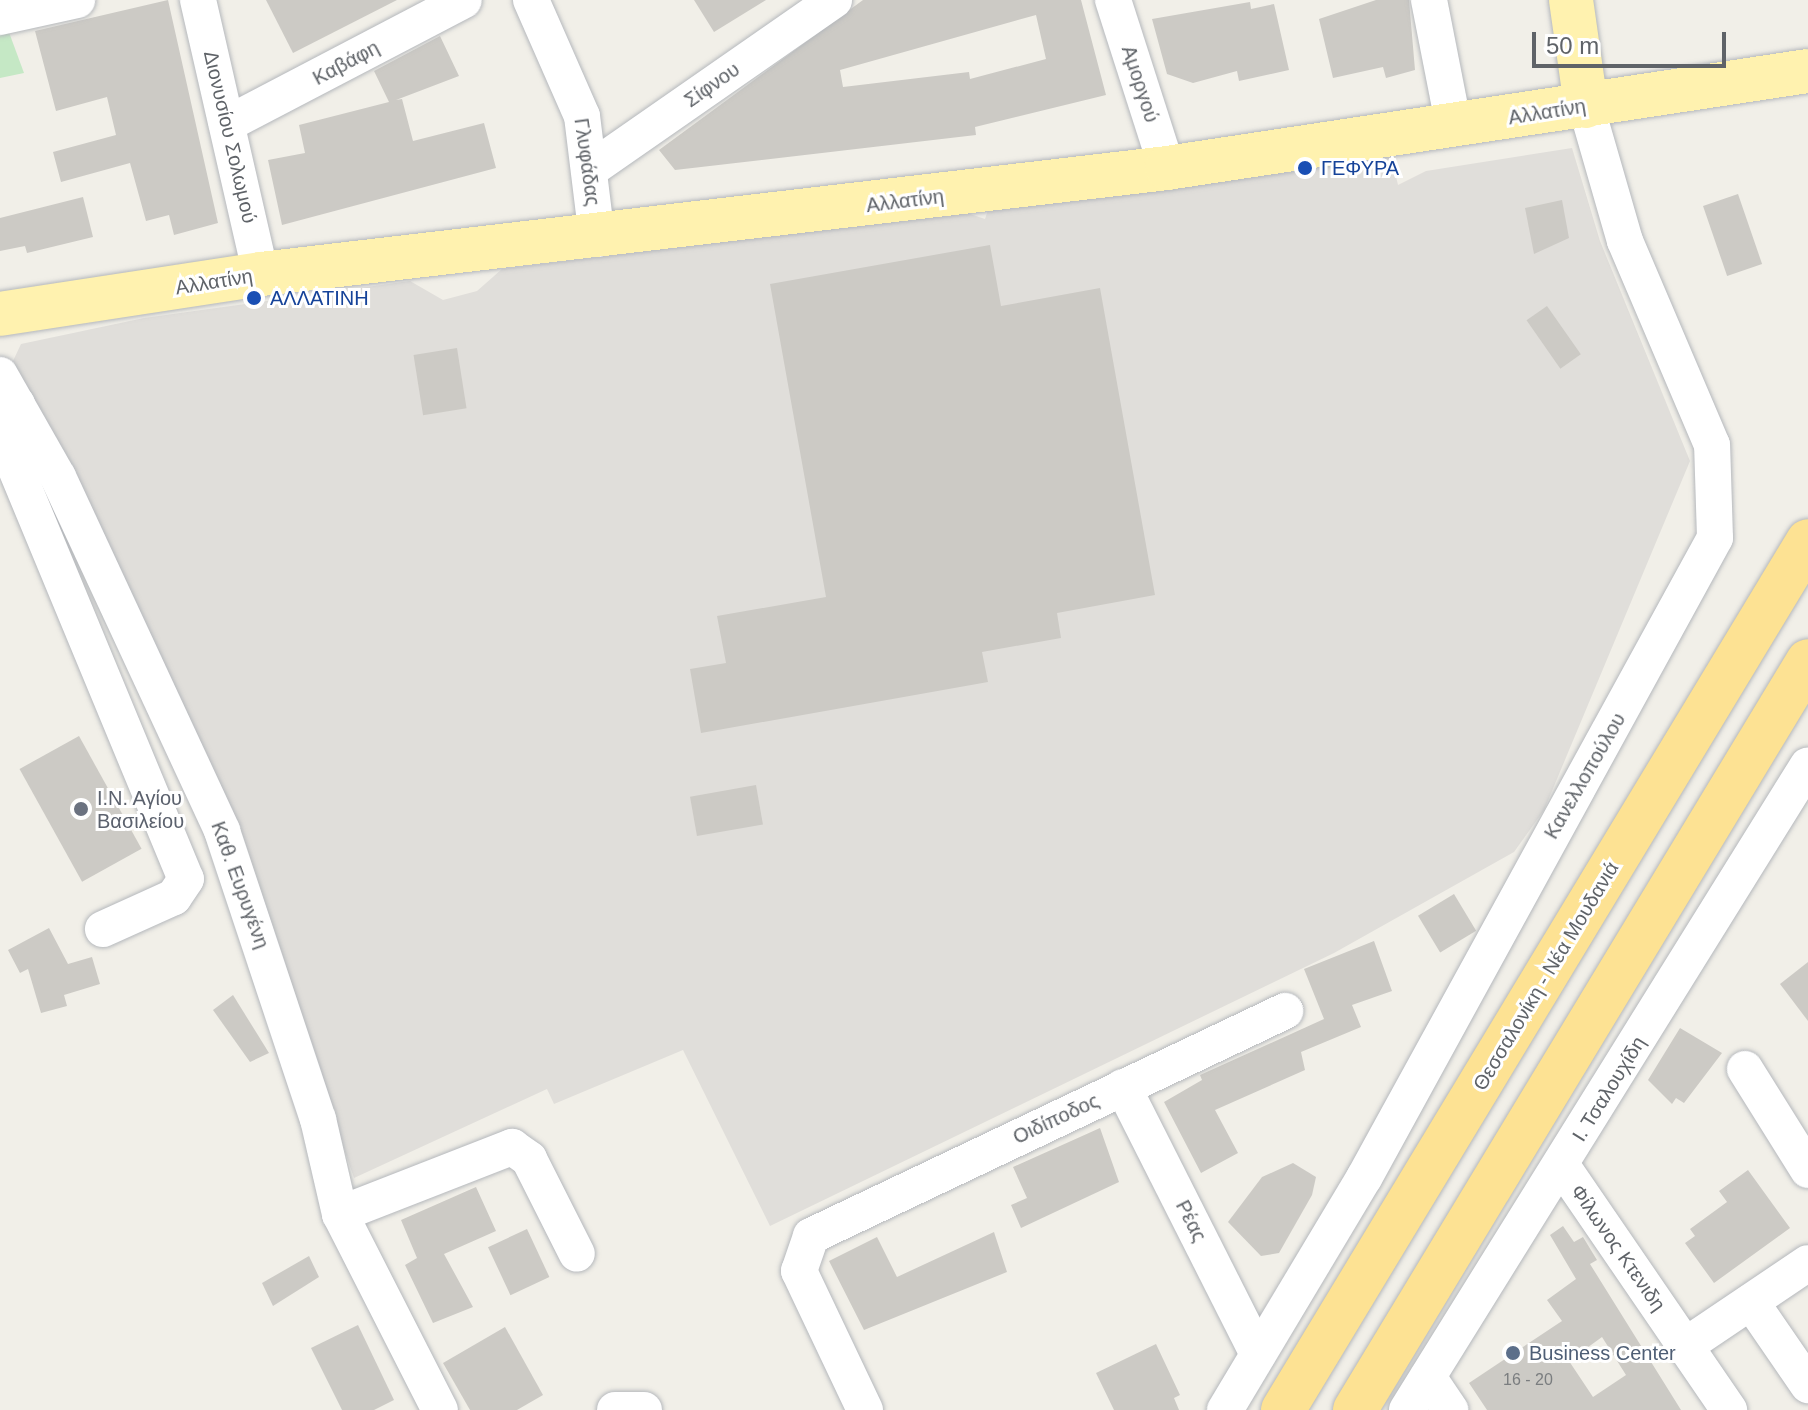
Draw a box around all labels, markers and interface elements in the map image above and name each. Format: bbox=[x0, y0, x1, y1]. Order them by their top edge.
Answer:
scale bar bbox=[1536, 16, 1730, 66]
text: 50 m bbox=[1546, 32, 1599, 59]
street label: Καβάφη bbox=[309, 36, 383, 90]
street label: Αμοργού bbox=[1116, 43, 1164, 125]
street label: Διονυσίου Σολωμού bbox=[198, 48, 262, 226]
street label: Σίφνου bbox=[680, 57, 744, 113]
street label: Αλλατίνη bbox=[1507, 94, 1587, 130]
street label: Γλυφάδας bbox=[569, 117, 605, 207]
place label: ΓΕΦΥΡΑ bbox=[1321, 156, 1399, 180]
marker: ΓΕΦΥΡΑ bbox=[1296, 159, 1314, 177]
street label: Αλλατίνη bbox=[865, 184, 945, 218]
street label: Αλλατίνη bbox=[174, 264, 254, 300]
place label: ΑΛΛΑΤΙΝΗ bbox=[270, 286, 369, 310]
marker: ΑΛΛΑΤΙΝΗ bbox=[245, 289, 263, 307]
street label: Κανελλοπούλου bbox=[1539, 709, 1631, 843]
place label: Ι.Ν. Αγίου Βασιλείου bbox=[97, 786, 184, 833]
marker: Ι.Ν. Αγίου Βασιλείου bbox=[72, 800, 90, 818]
street label: Καθ. Ευρυγένη bbox=[206, 818, 274, 952]
street label: Θεσσαλονίκη - Νέα Μουδανιά bbox=[1468, 857, 1624, 1095]
street label: Ι. Τσαλουχίδη bbox=[1567, 1032, 1651, 1146]
street label: Οιδίποδος bbox=[1009, 1089, 1103, 1149]
street label: Φίλωνος Κτενιδη bbox=[1565, 1180, 1671, 1316]
street label: Ρέας bbox=[1170, 1196, 1212, 1246]
place label: Business Center bbox=[1529, 1341, 1676, 1365]
marker: Business Center bbox=[1504, 1344, 1522, 1362]
house number: 16 - 20 bbox=[1503, 1370, 1553, 1390]

